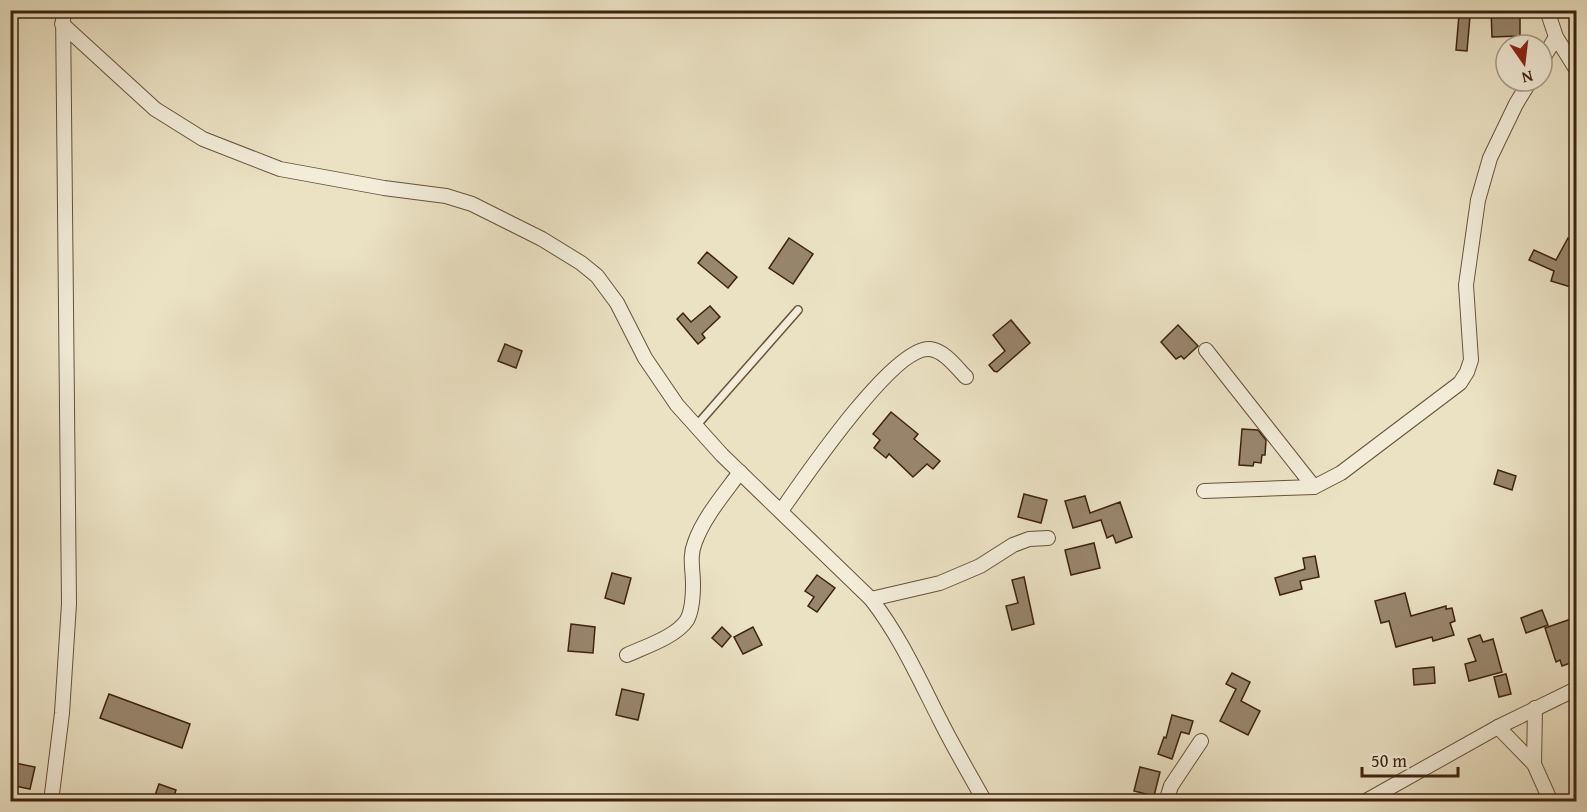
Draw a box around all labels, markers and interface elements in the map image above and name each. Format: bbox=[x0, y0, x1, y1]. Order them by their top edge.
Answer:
north arrow bbox=[1494, 33, 1554, 93]
text: N bbox=[1519, 65, 1536, 91]
scale bar bbox=[1362, 740, 1458, 778]
text: 50 m bbox=[1371, 747, 1407, 774]

